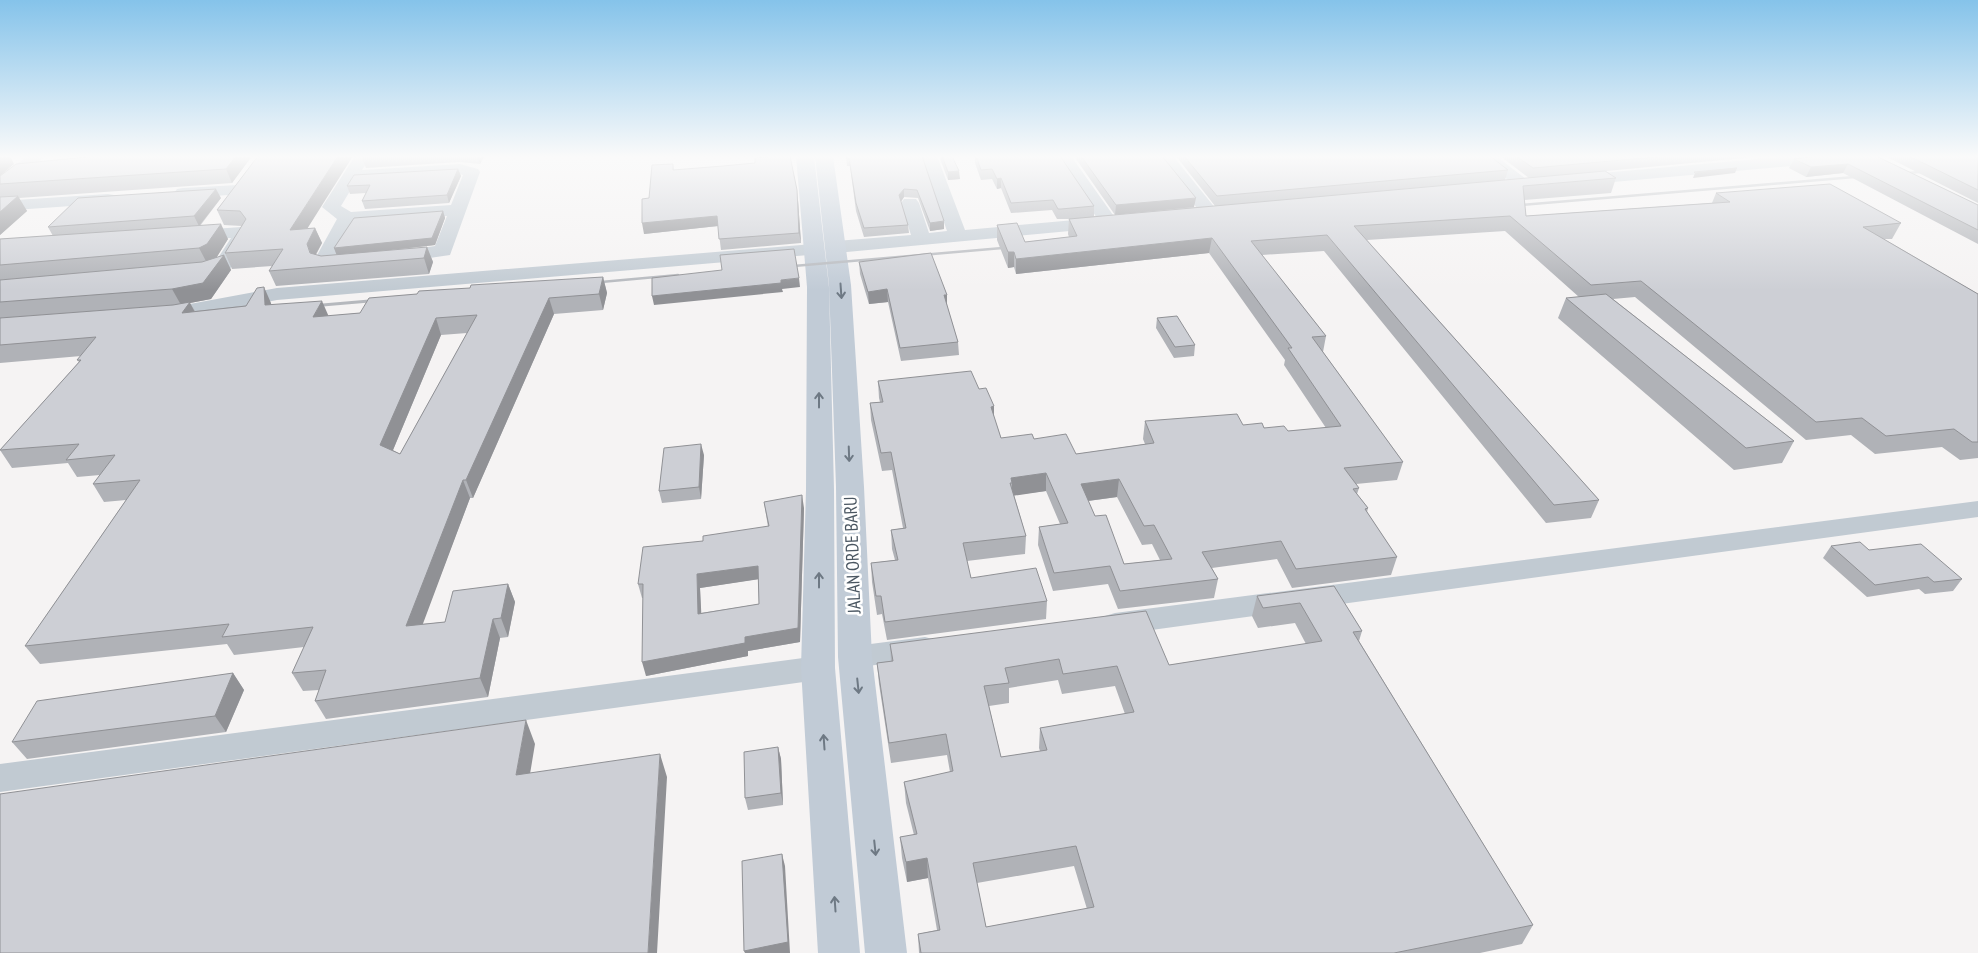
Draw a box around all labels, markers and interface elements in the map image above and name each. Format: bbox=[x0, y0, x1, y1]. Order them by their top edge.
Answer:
one-way arrow bbox=[836, 283, 845, 299]
one-way arrow bbox=[814, 392, 824, 408]
one-way arrow bbox=[844, 445, 853, 461]
street label: JALAN ORDE BARU bbox=[838, 496, 866, 615]
one-way arrow bbox=[814, 572, 824, 588]
one-way arrow bbox=[853, 678, 863, 694]
one-way arrow bbox=[819, 735, 828, 751]
one-way arrow bbox=[870, 839, 880, 855]
one-way arrow bbox=[831, 897, 840, 913]

